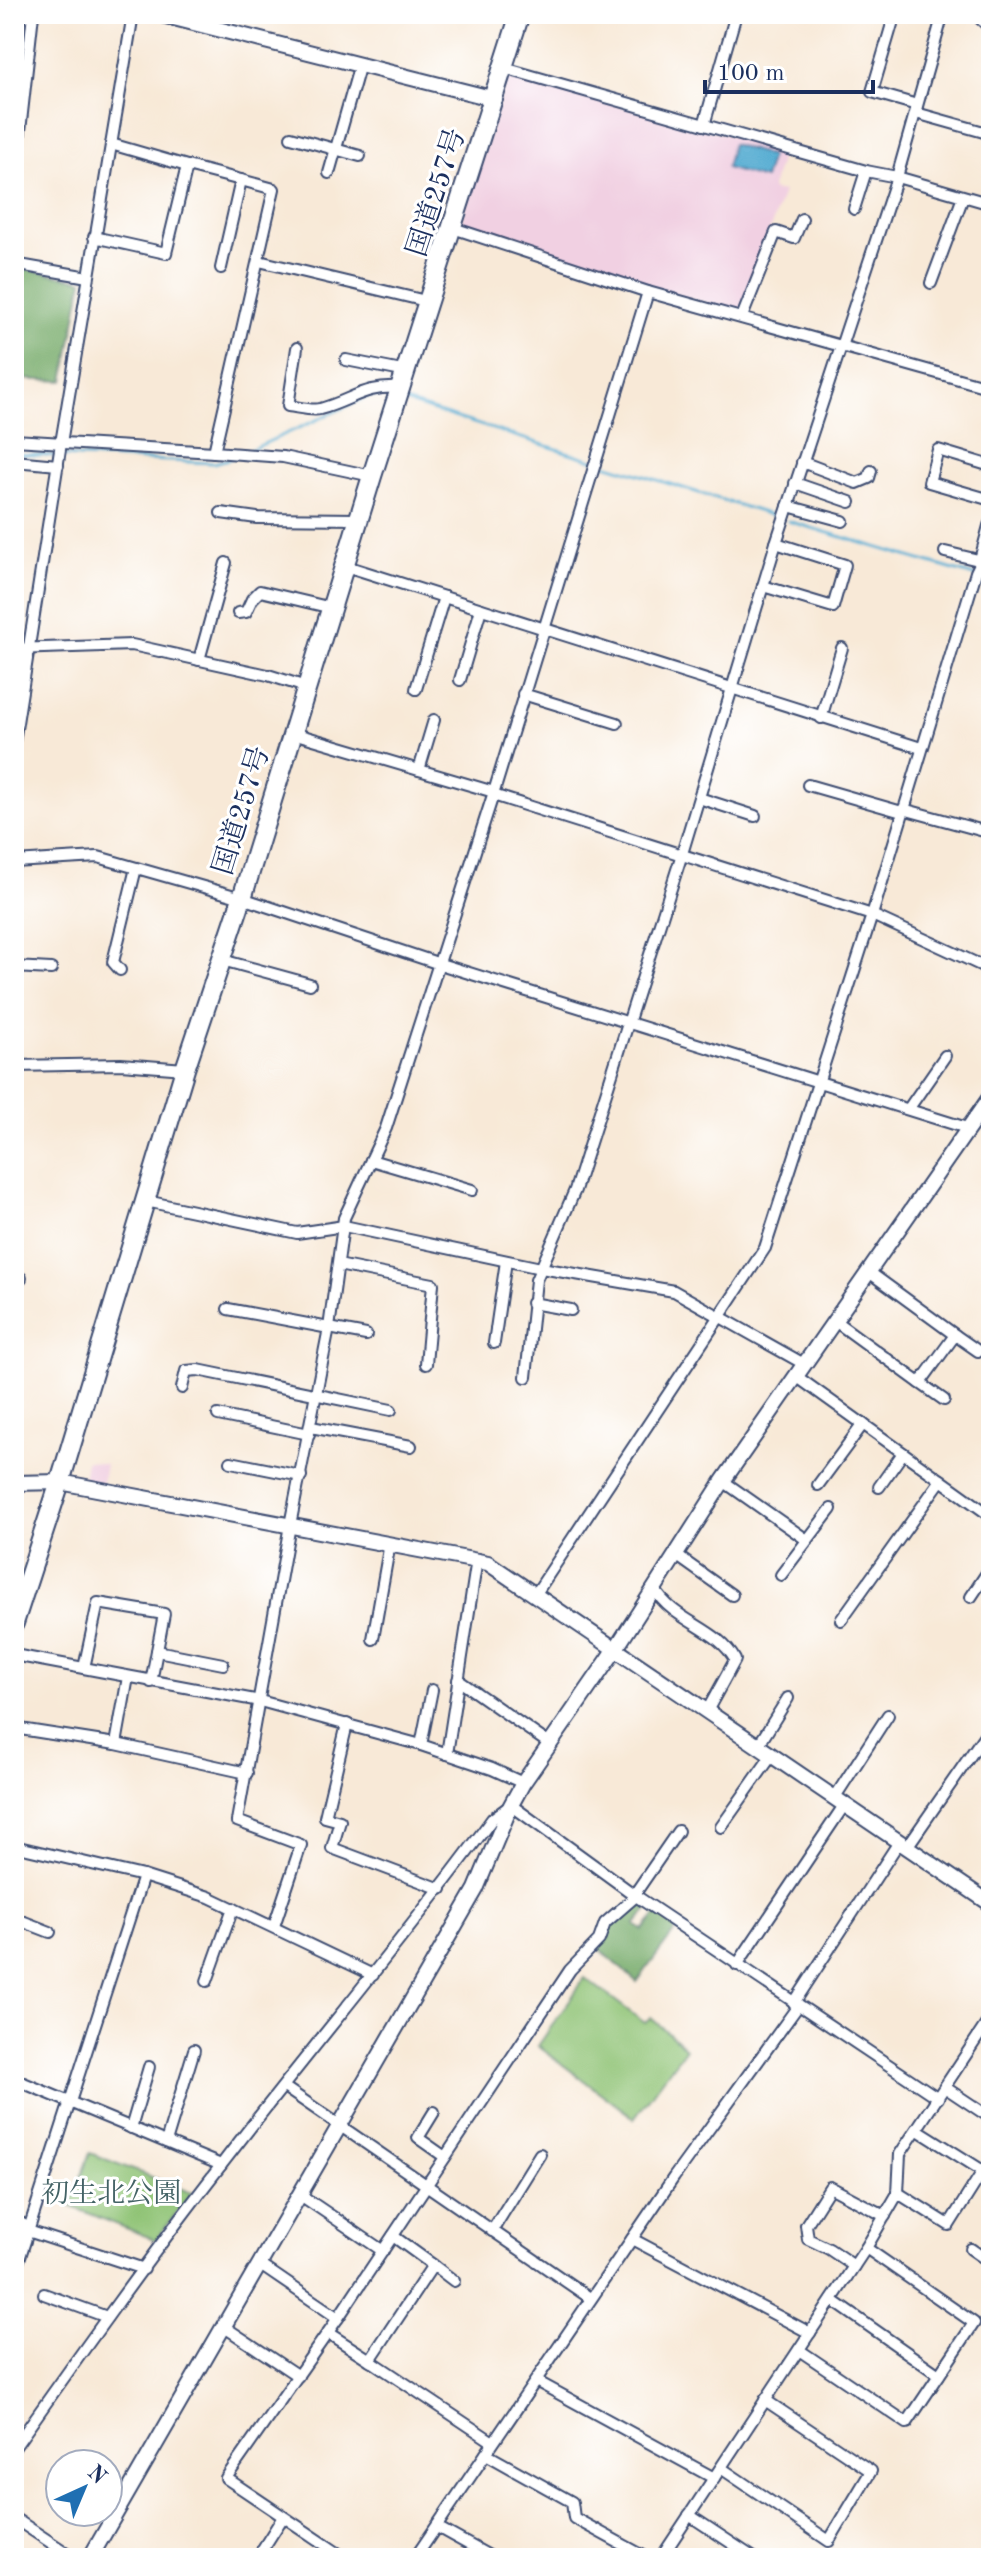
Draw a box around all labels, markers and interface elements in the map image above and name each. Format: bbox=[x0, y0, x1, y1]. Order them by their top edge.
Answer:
scale bar bbox=[705, 44, 873, 94]
text: 100 m bbox=[717, 62, 785, 86]
street label: 国道257号 bbox=[401, 125, 472, 260]
street label: 国道257号 bbox=[207, 742, 276, 878]
park label: 初生北公園 bbox=[41, 2178, 181, 2209]
north arrow bbox=[44, 2448, 124, 2528]
text: N bbox=[83, 2461, 110, 2489]

